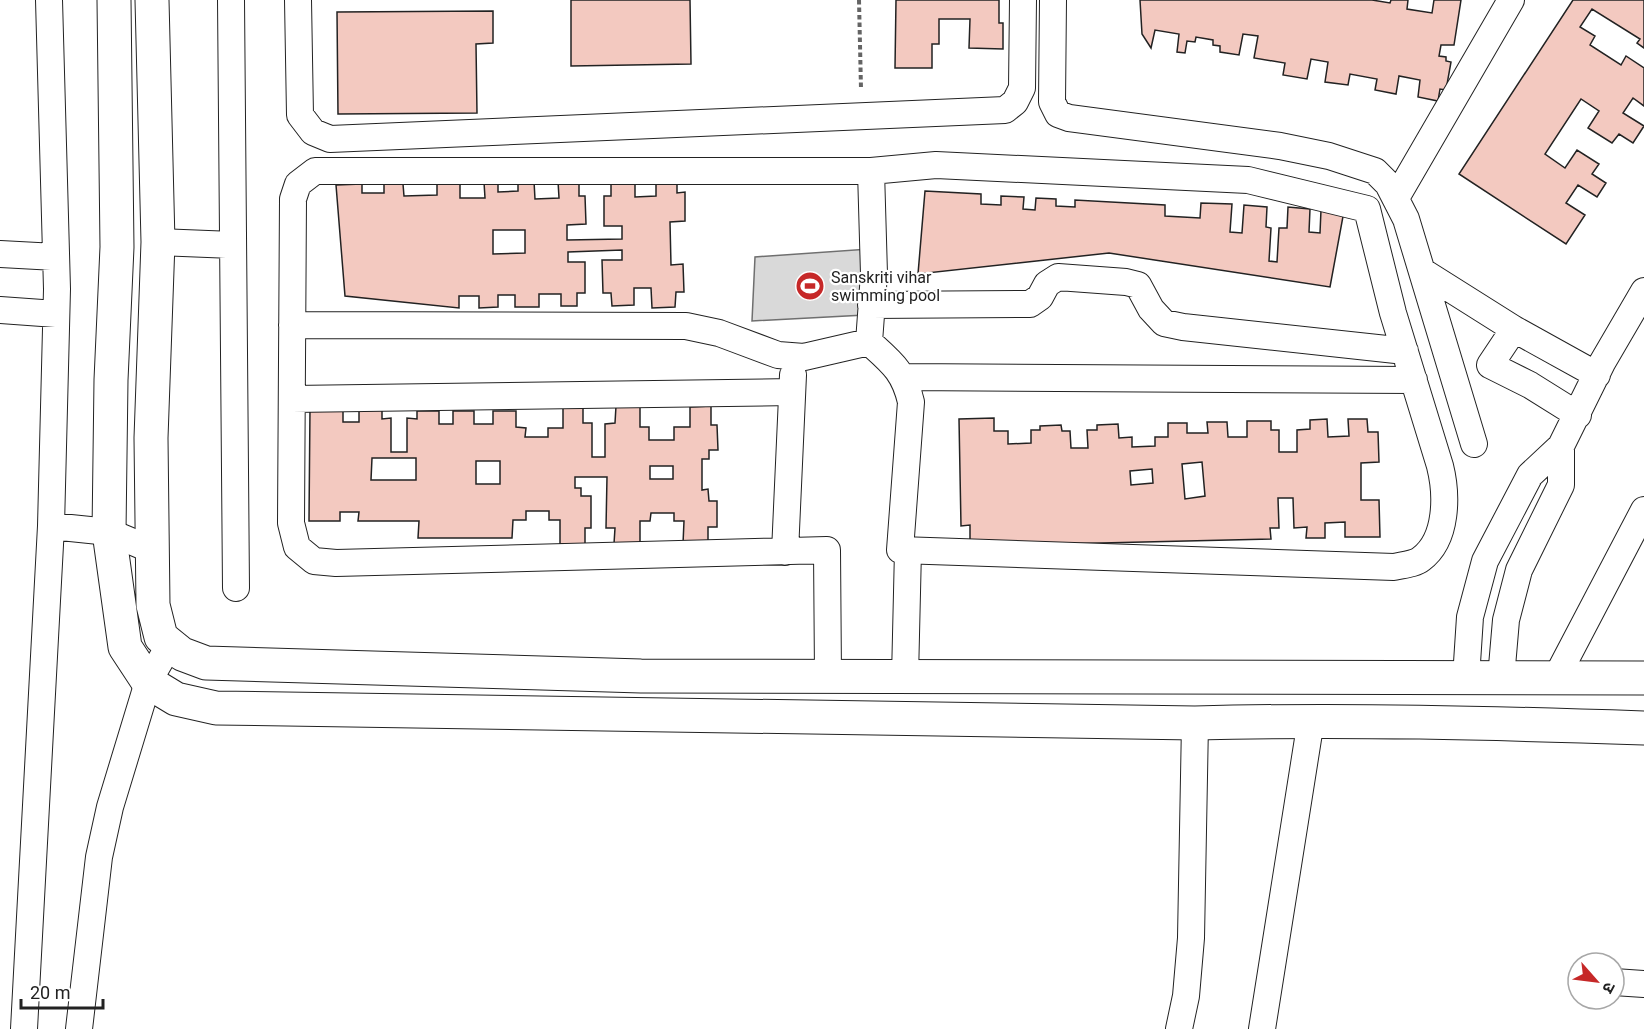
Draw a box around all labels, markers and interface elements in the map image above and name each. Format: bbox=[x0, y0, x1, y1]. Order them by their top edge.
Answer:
place label: Sanskriti vihar swimming pool bbox=[831, 268, 940, 305]
sports icon: Sanskriti vihar swimming pool bbox=[794, 270, 826, 302]
north arrow bbox=[1566, 951, 1626, 1011]
scale bar bbox=[21, 972, 104, 1010]
text: उ bbox=[1598, 979, 1619, 997]
text: 20 m bbox=[30, 982, 70, 1003]

